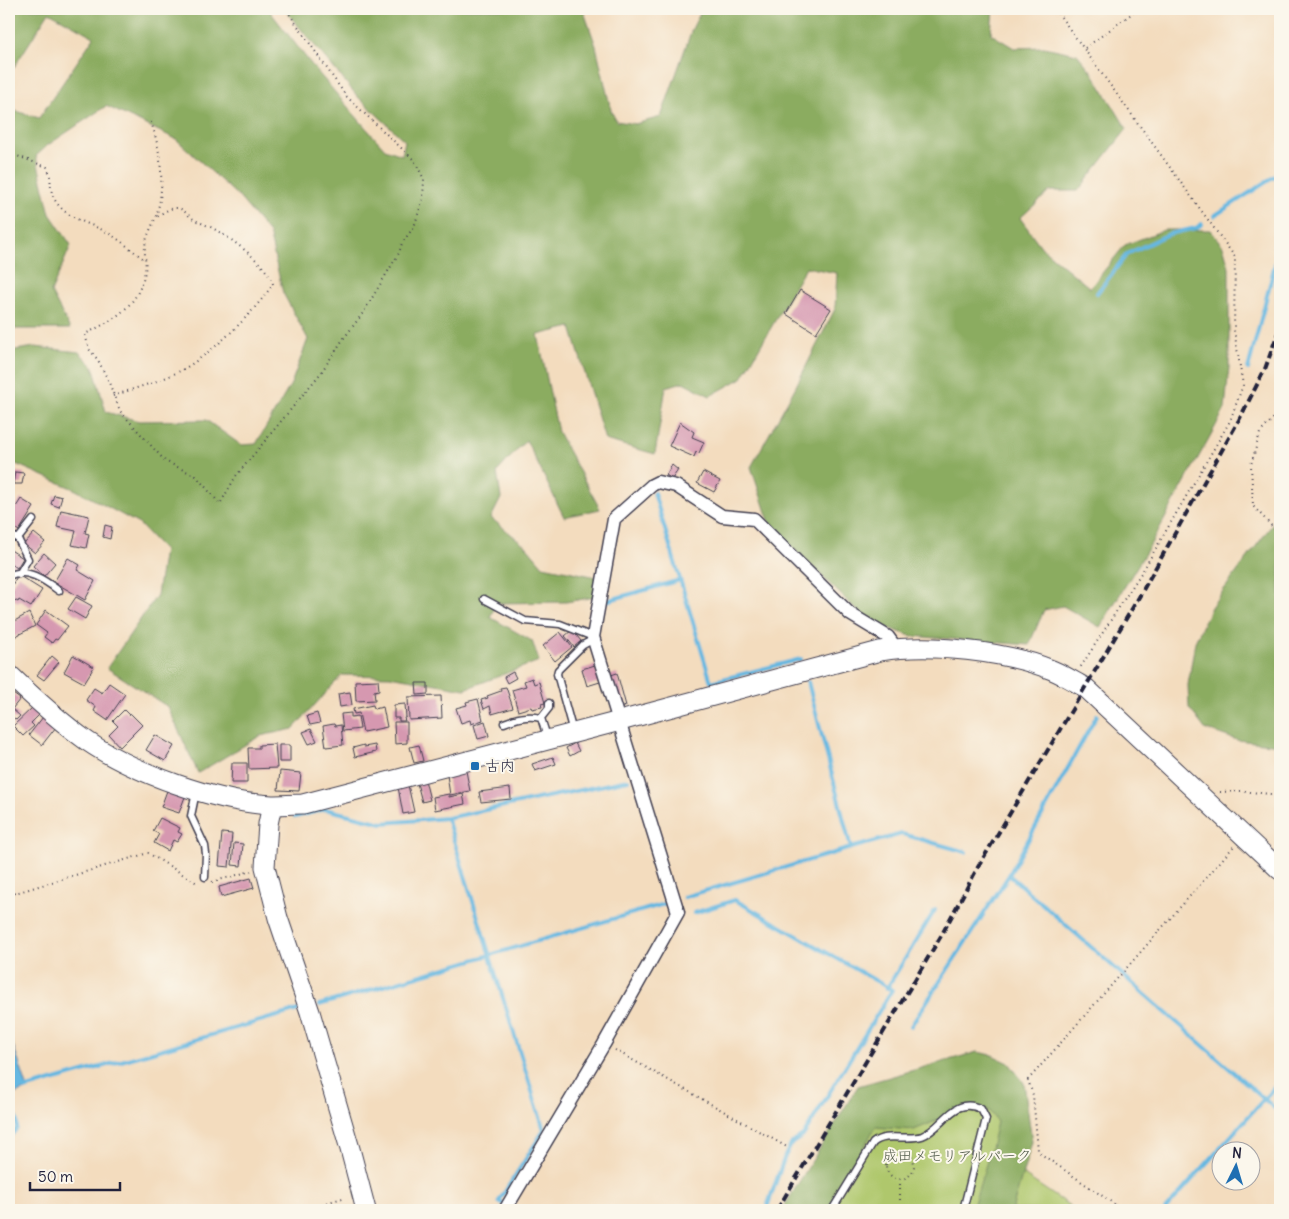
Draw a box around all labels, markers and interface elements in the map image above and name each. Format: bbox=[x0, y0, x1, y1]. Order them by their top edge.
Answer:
place label: 古内 bbox=[485, 756, 515, 775]
marker: 古内 bbox=[469, 760, 481, 772]
north arrow bbox=[1212, 1142, 1262, 1192]
text: N bbox=[1232, 1144, 1243, 1162]
park label: 成田メモリアルパーク bbox=[882, 1146, 1032, 1165]
scale bar bbox=[30, 1159, 120, 1191]
text: 50 m bbox=[38, 1167, 73, 1186]

